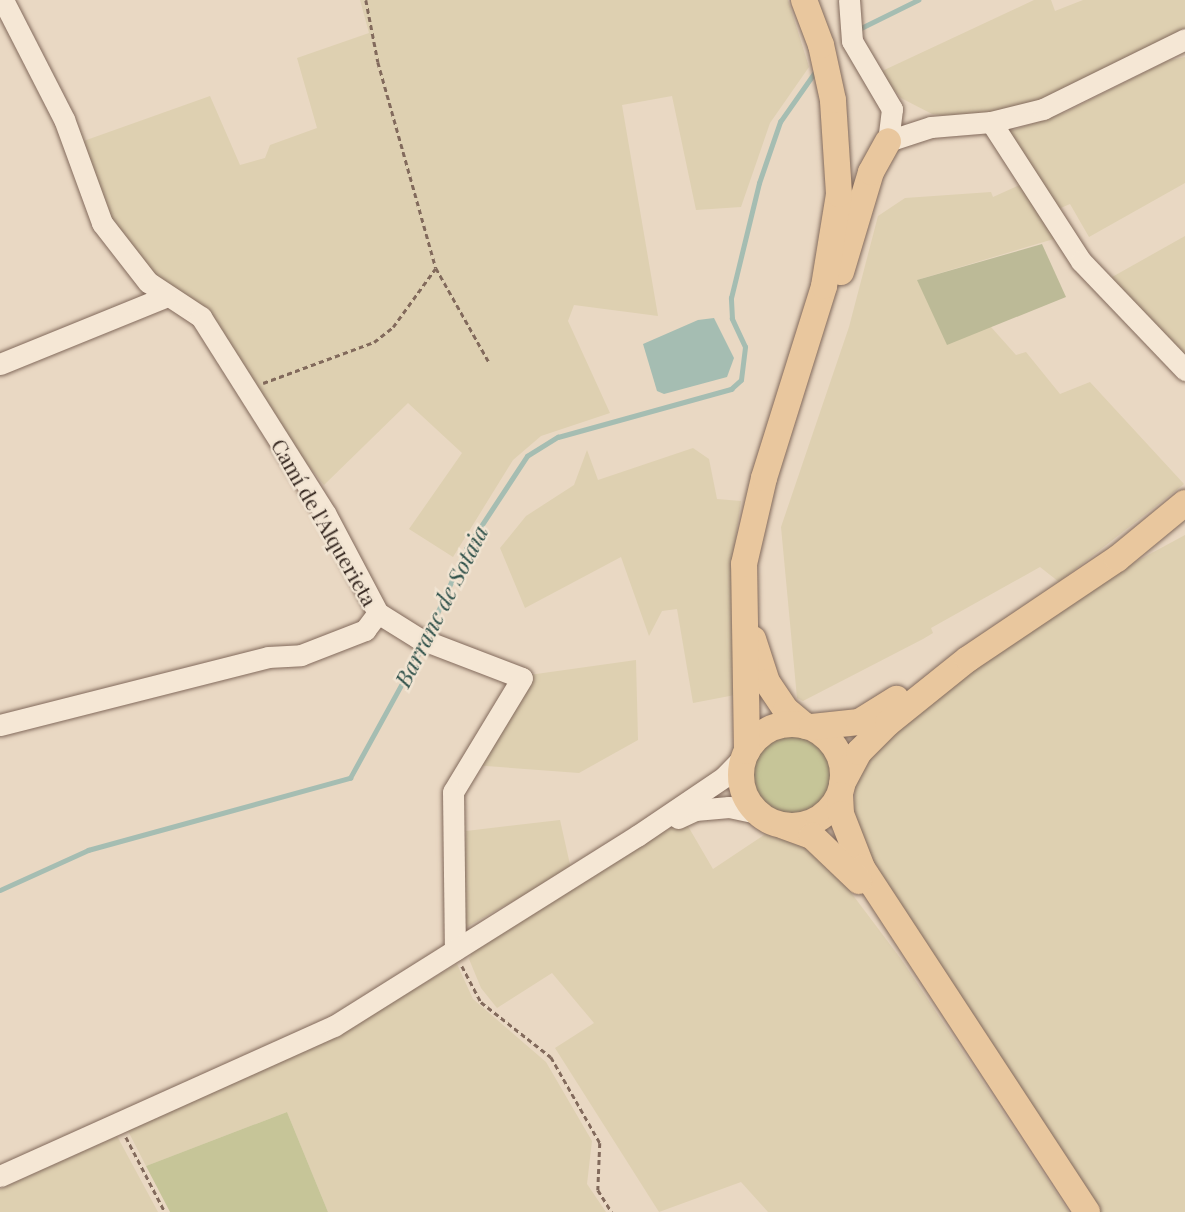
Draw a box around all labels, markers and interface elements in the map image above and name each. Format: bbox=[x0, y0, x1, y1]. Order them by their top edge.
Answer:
street label: Camí de l'Alquerieta bbox=[267, 434, 383, 610]
water label: Barranc de Sotaia bbox=[388, 521, 494, 691]

